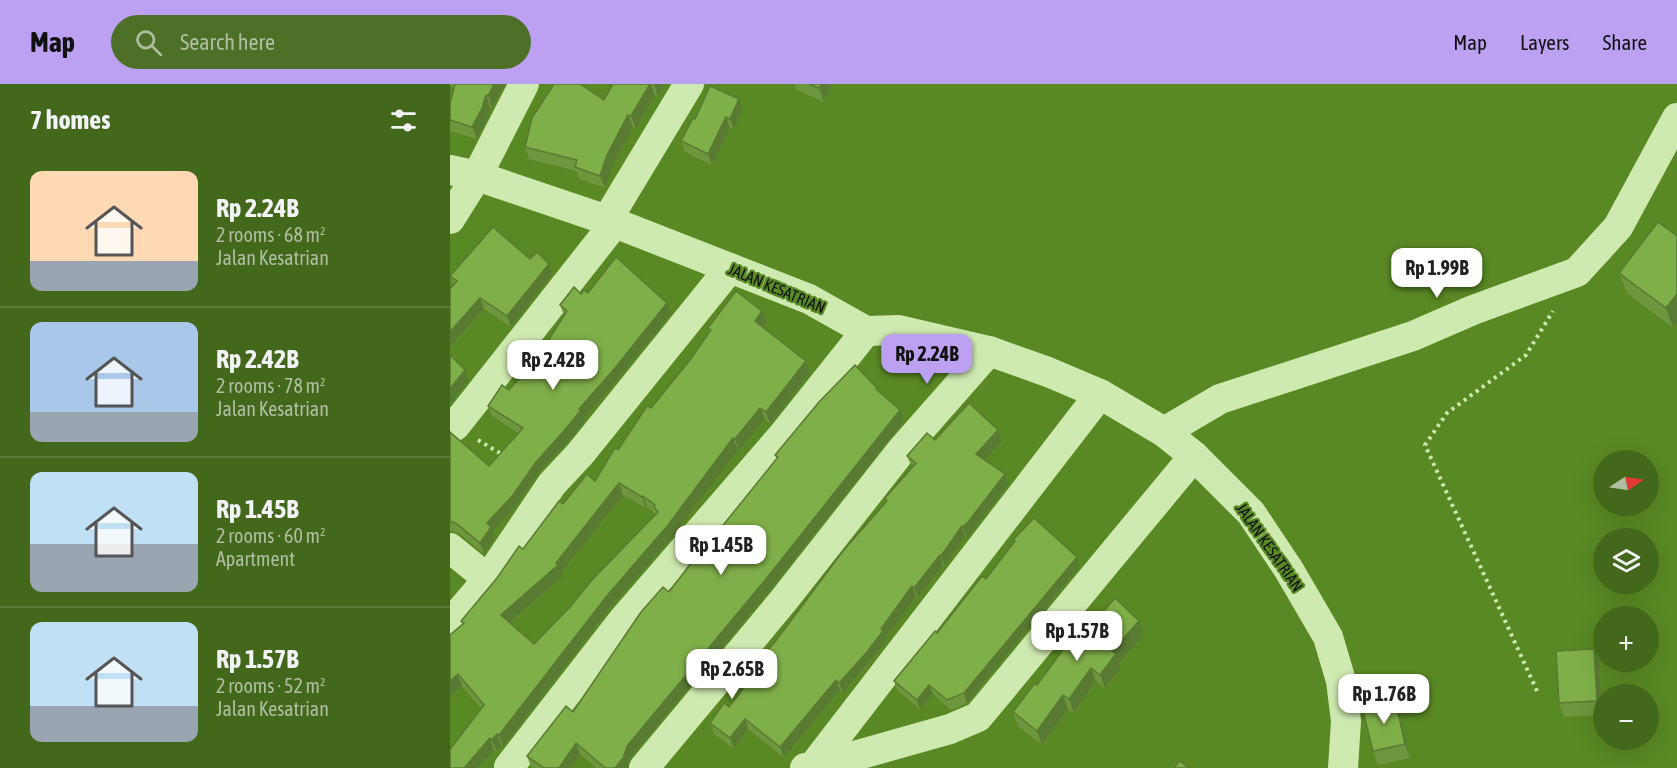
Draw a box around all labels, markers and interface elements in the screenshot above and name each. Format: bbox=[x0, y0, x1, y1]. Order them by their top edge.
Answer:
search box bbox=[111, 15, 531, 69]
text: Map bbox=[30, 26, 75, 58]
icon: search bbox=[132, 26, 165, 59]
text: Search here bbox=[180, 29, 275, 55]
text: Map bbox=[1453, 30, 1487, 54]
text: Layers bbox=[1520, 30, 1570, 54]
text: Share bbox=[1603, 30, 1647, 54]
icon: filters bbox=[387, 104, 420, 137]
text: 7 homes bbox=[30, 105, 110, 135]
text: Rp 2.24B bbox=[216, 193, 299, 223]
icon: home bbox=[78, 195, 150, 267]
text: 2 rooms · 68 m² bbox=[216, 223, 326, 246]
text: Jalan Kesatrian bbox=[216, 246, 329, 269]
pin: Rp 1.99B bbox=[1375, 248, 1499, 299]
text: Rp 1.99B bbox=[1405, 256, 1469, 279]
street label: JALAN KESATRIAN bbox=[726, 259, 828, 317]
pin: Rp 2.24B bbox=[865, 334, 989, 385]
pin: Rp 2.42B bbox=[491, 340, 615, 391]
text: Rp 2.24B bbox=[895, 342, 959, 365]
text: Rp 2.42B bbox=[216, 344, 299, 374]
icon: home bbox=[78, 346, 150, 418]
text: Rp 2.42B bbox=[521, 348, 585, 371]
text: 2 rooms · 78 m² bbox=[216, 374, 326, 397]
text: Jalan Kesatrian bbox=[216, 397, 329, 420]
north arrow bbox=[1593, 450, 1659, 516]
map controls bbox=[1593, 450, 1659, 750]
text: Rp 1.45B bbox=[216, 494, 299, 524]
icon: home bbox=[78, 496, 150, 568]
street label: JALAN KESATRIAN bbox=[1233, 499, 1307, 595]
text: 2 rooms · 60 m² bbox=[216, 524, 326, 547]
pin: Rp 1.45B bbox=[659, 525, 783, 576]
button: layers bbox=[1593, 528, 1659, 594]
text: Rp 1.45B bbox=[689, 533, 753, 556]
text: Apartment bbox=[216, 547, 295, 570]
button: + bbox=[1593, 606, 1659, 672]
pin: Rp 1.57B bbox=[1015, 611, 1139, 662]
text: Rp 1.57B bbox=[1045, 619, 1109, 642]
text: Rp 1.57B bbox=[216, 644, 299, 674]
icon: home bbox=[78, 646, 150, 718]
pin: Rp 2.65B bbox=[670, 649, 794, 700]
text: Rp 2.65B bbox=[700, 657, 764, 680]
text: 2 rooms · 52 m² bbox=[216, 674, 326, 697]
pin: Rp 1.76B bbox=[1322, 674, 1446, 725]
text: Rp 1.76B bbox=[1352, 682, 1416, 705]
button: − bbox=[1593, 684, 1659, 750]
text: Jalan Kesatrian bbox=[216, 697, 329, 720]

